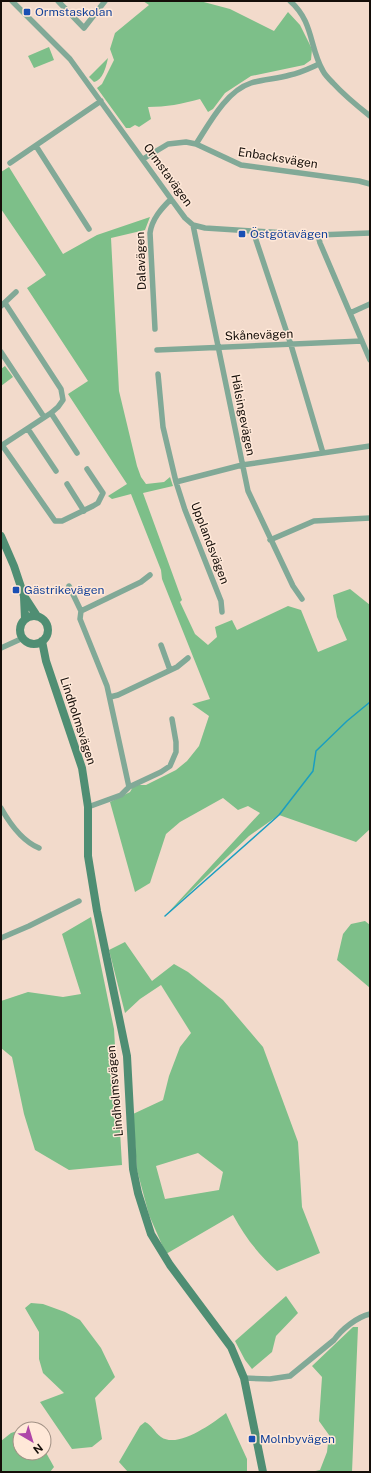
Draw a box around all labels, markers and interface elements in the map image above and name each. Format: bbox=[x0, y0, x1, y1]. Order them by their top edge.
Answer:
place label: Ormstaskolan bbox=[35, 5, 112, 19]
marker: Ormstaskolan bbox=[22, 7, 32, 17]
street label: Ormstavägen bbox=[141, 141, 196, 209]
street label: Enbacksvägen bbox=[237, 145, 319, 171]
place label: Östgötavägen bbox=[250, 227, 328, 241]
marker: Östgötavägen bbox=[237, 229, 247, 239]
street label: Dalavägen bbox=[133, 231, 149, 290]
street label: Skånevägen bbox=[225, 327, 293, 343]
street label: Hälsingevägen bbox=[228, 373, 258, 457]
street label: Upplandsvägen bbox=[188, 500, 232, 586]
place label: Gästrikevägen bbox=[24, 583, 104, 597]
marker: Gästrikevägen bbox=[11, 585, 21, 595]
street label: Lindholmsvägen bbox=[57, 675, 99, 767]
street label: Lindholmsvägen bbox=[104, 1045, 126, 1137]
north arrow bbox=[12, 1421, 52, 1461]
place label: Molnbyvägen bbox=[260, 1432, 335, 1446]
marker: Molnbyvägen bbox=[247, 1434, 257, 1444]
text: N bbox=[31, 1442, 45, 1456]

